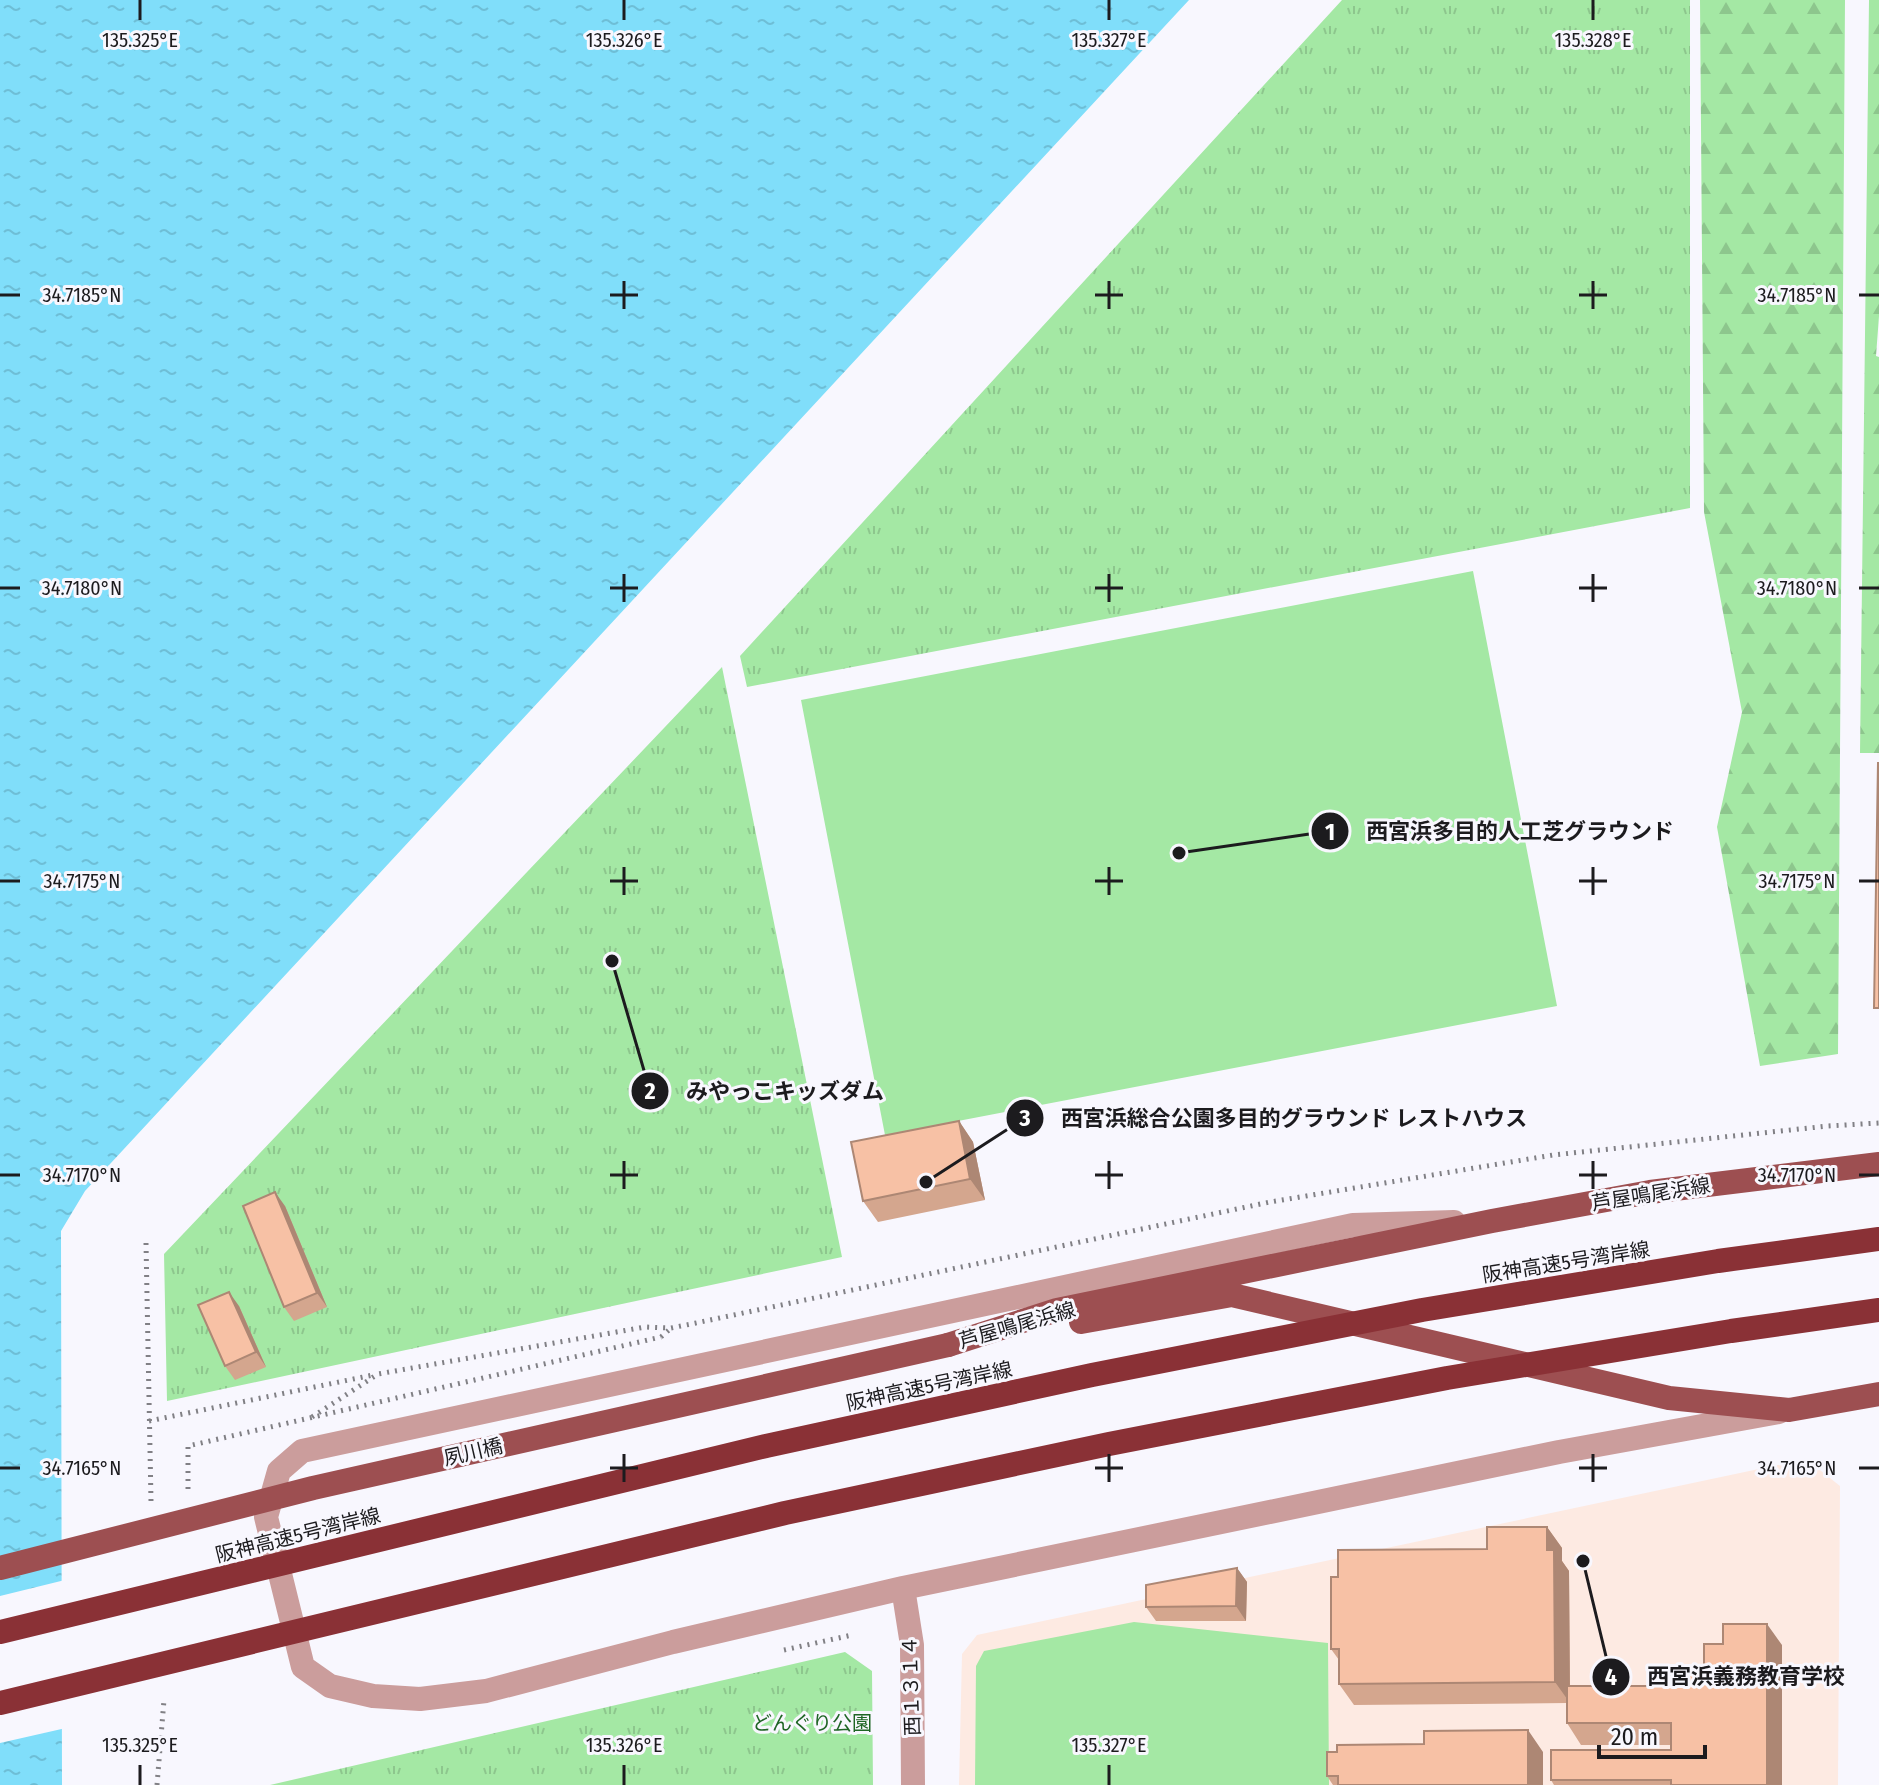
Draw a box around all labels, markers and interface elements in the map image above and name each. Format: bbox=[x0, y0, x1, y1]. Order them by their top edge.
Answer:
text: 135.325°E bbox=[102, 28, 178, 52]
text: 135.326°E bbox=[586, 28, 662, 52]
text: 135.327°E bbox=[1071, 28, 1147, 52]
text: 135.328°E bbox=[1555, 28, 1631, 52]
text: 34.7185°N bbox=[43, 283, 121, 307]
text: 34.7185°N bbox=[1758, 283, 1836, 307]
text: 34.7180°N bbox=[42, 576, 122, 600]
text: 34.7180°N bbox=[1757, 576, 1837, 600]
callout: 西宮浜多目的人工芝グラウンド bbox=[1310, 808, 1690, 854]
text: 1 bbox=[1325, 818, 1335, 846]
text: 西宮浜多目的人工芝グラウンド bbox=[1366, 818, 1674, 845]
text: 34.7175°N bbox=[44, 869, 120, 893]
text: 34.7175°N bbox=[1759, 869, 1835, 893]
callout: みやっこキッズダム bbox=[630, 1068, 900, 1114]
text: 2 bbox=[643, 1077, 656, 1105]
text: みやっこキッズダム bbox=[686, 1078, 884, 1105]
callout: 西宮浜総合公園多目的グラウンド レストハウス bbox=[1005, 1095, 1543, 1141]
text: 3 bbox=[1018, 1104, 1031, 1132]
text: 西宮浜総合公園多目的グラウンド レストハウス bbox=[1061, 1105, 1527, 1132]
text: 34.7170°N bbox=[43, 1163, 121, 1187]
text: 34.7170°N bbox=[1758, 1163, 1836, 1187]
street label: 芦屋鳴尾浜線 bbox=[1590, 1173, 1712, 1215]
street label: 阪神高速5号湾岸線 bbox=[1481, 1237, 1651, 1287]
street label: 芦屋鳴尾浜線 bbox=[956, 1297, 1078, 1353]
street label: 阪神高速5号湾岸線 bbox=[844, 1357, 1014, 1415]
street label: 夙川橋 bbox=[441, 1434, 505, 1470]
text: 34.7165°N bbox=[43, 1456, 121, 1480]
text: 34.7165°N bbox=[1758, 1456, 1836, 1480]
street label: 阪神高速5号湾岸線 bbox=[213, 1503, 383, 1567]
street label: 西１３１４ bbox=[897, 1636, 925, 1736]
callout: 西宮浜義務教育学校 bbox=[1591, 1654, 1861, 1700]
text: 4 bbox=[1605, 1663, 1617, 1691]
text: 西宮浜義務教育学校 bbox=[1647, 1663, 1845, 1690]
scale bar bbox=[1599, 1709, 1705, 1759]
park label: どんぐり公園 bbox=[752, 1711, 872, 1735]
text: 20 m bbox=[1611, 1723, 1658, 1751]
text: 135.325°E bbox=[102, 1733, 178, 1757]
text: 135.326°E bbox=[586, 1733, 662, 1757]
text: 135.327°E bbox=[1071, 1733, 1147, 1757]

